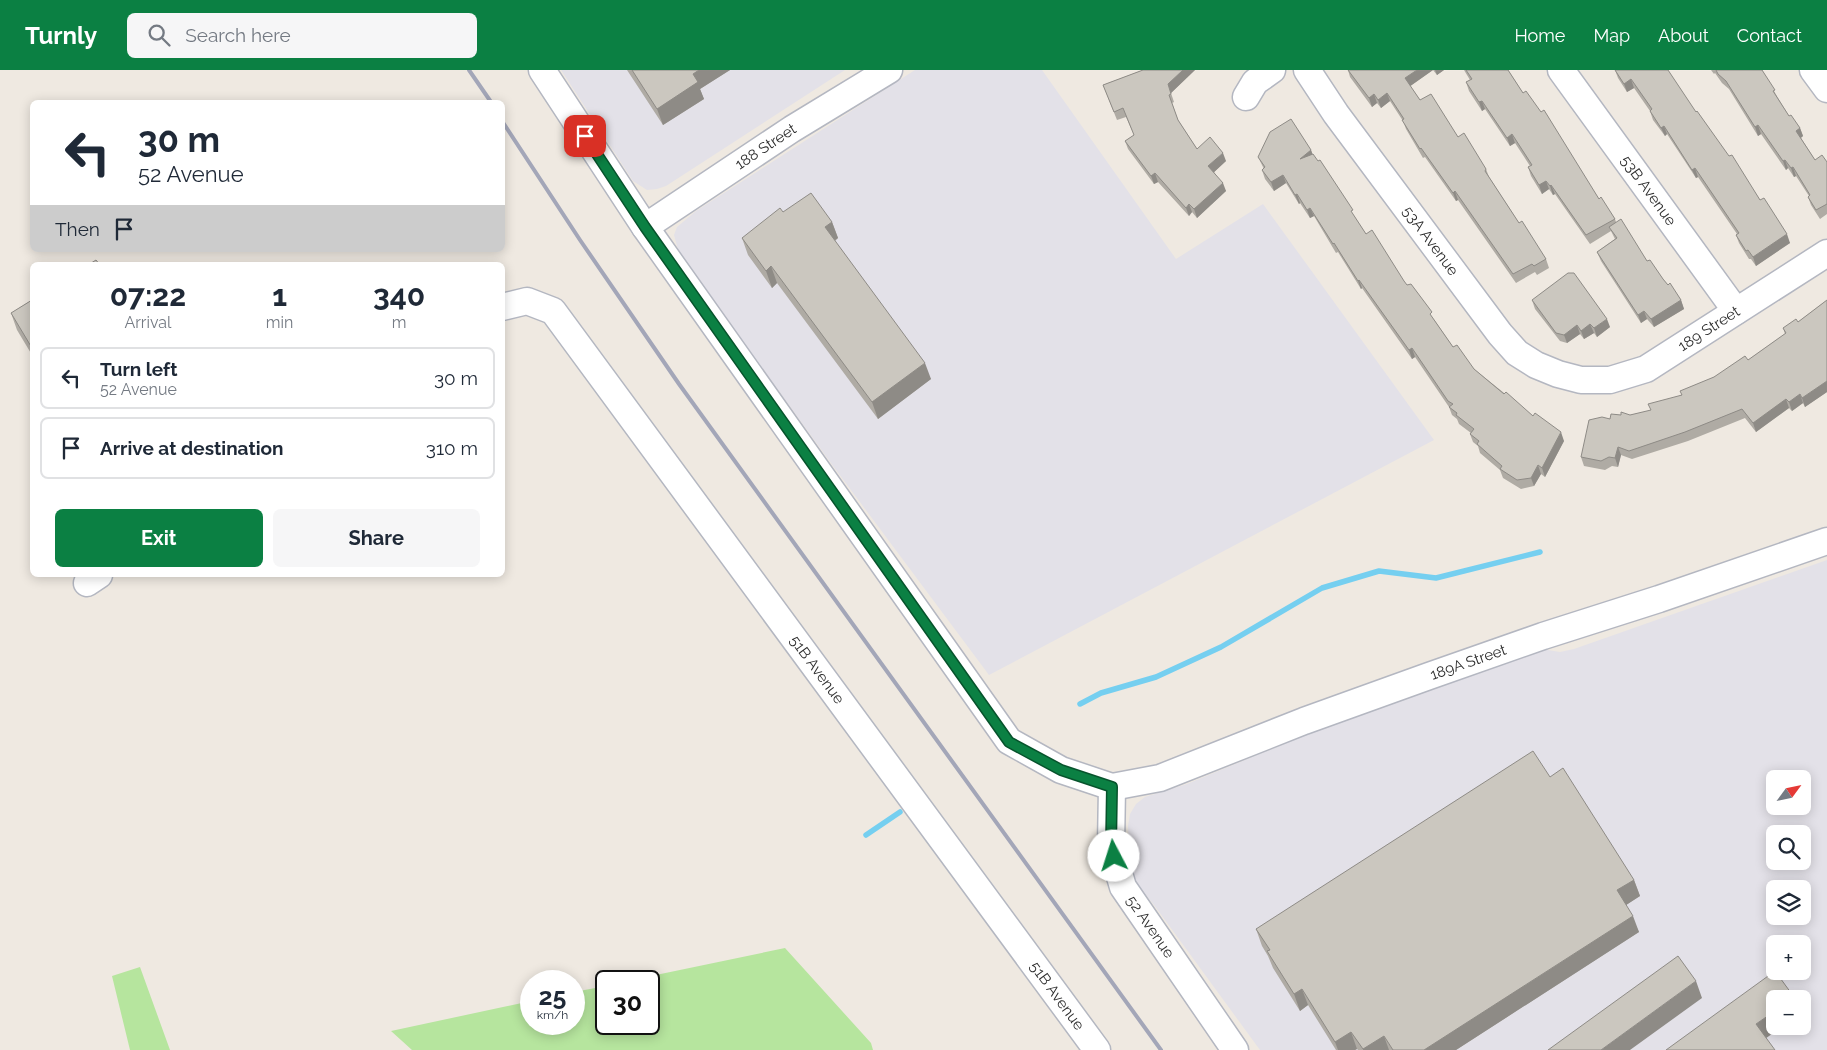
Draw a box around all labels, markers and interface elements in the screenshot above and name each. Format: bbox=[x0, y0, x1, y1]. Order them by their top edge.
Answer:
search box bbox=[127, 13, 477, 58]
text: Turnly bbox=[25, 21, 97, 50]
icon: search bbox=[145, 21, 173, 49]
text: Search here bbox=[185, 24, 291, 46]
text: Home bbox=[1514, 25, 1565, 46]
text: Map bbox=[1593, 25, 1630, 46]
text: About bbox=[1658, 25, 1709, 46]
text: Contact bbox=[1737, 25, 1802, 46]
pin bbox=[564, 115, 606, 157]
text: 30 m bbox=[138, 119, 220, 160]
icon: left bbox=[55, 120, 120, 185]
street label: 188 Street bbox=[732, 120, 799, 173]
icon: arrive bbox=[571, 122, 599, 150]
street label: 53B Avenue bbox=[1617, 152, 1680, 229]
text: 52 Avenue bbox=[138, 161, 244, 187]
street label: 53A Avenue bbox=[1399, 203, 1462, 279]
icon: arrive bbox=[110, 215, 138, 243]
text: Then bbox=[55, 218, 100, 240]
text: 07:22 bbox=[110, 278, 186, 313]
text: 1 bbox=[272, 278, 287, 313]
text: 340 bbox=[373, 278, 425, 313]
street label: 189 Street bbox=[1675, 302, 1743, 355]
text: Arrival bbox=[124, 313, 171, 332]
text: min bbox=[266, 313, 293, 332]
text: m bbox=[392, 313, 407, 332]
text: Turn left bbox=[100, 358, 177, 380]
icon: left bbox=[57, 364, 85, 392]
text: 30 m bbox=[434, 367, 478, 389]
text: 52 Avenue bbox=[100, 380, 177, 399]
icon: arrive bbox=[57, 434, 85, 462]
text: Arrive at destination bbox=[100, 437, 284, 459]
text: 310 m bbox=[426, 437, 478, 459]
button: Exit bbox=[55, 509, 263, 567]
button: Share bbox=[273, 509, 480, 567]
street label: 51B Avenue bbox=[786, 632, 848, 708]
street label: 189A Street bbox=[1428, 641, 1509, 684]
north arrow bbox=[1766, 770, 1811, 815]
map controls bbox=[1766, 770, 1811, 1035]
button: search bbox=[1766, 825, 1811, 870]
position arrow bbox=[1087, 829, 1139, 881]
button: layers bbox=[1766, 880, 1811, 925]
street label: 52 Avenue bbox=[1123, 892, 1178, 962]
button: + bbox=[1766, 935, 1811, 980]
street label: 51B Avenue bbox=[1026, 958, 1088, 1034]
speed limit sign: 30 bbox=[595, 970, 660, 1035]
text: 25 bbox=[539, 981, 566, 1011]
button: − bbox=[1766, 990, 1811, 1035]
text: km/h bbox=[537, 1008, 568, 1022]

